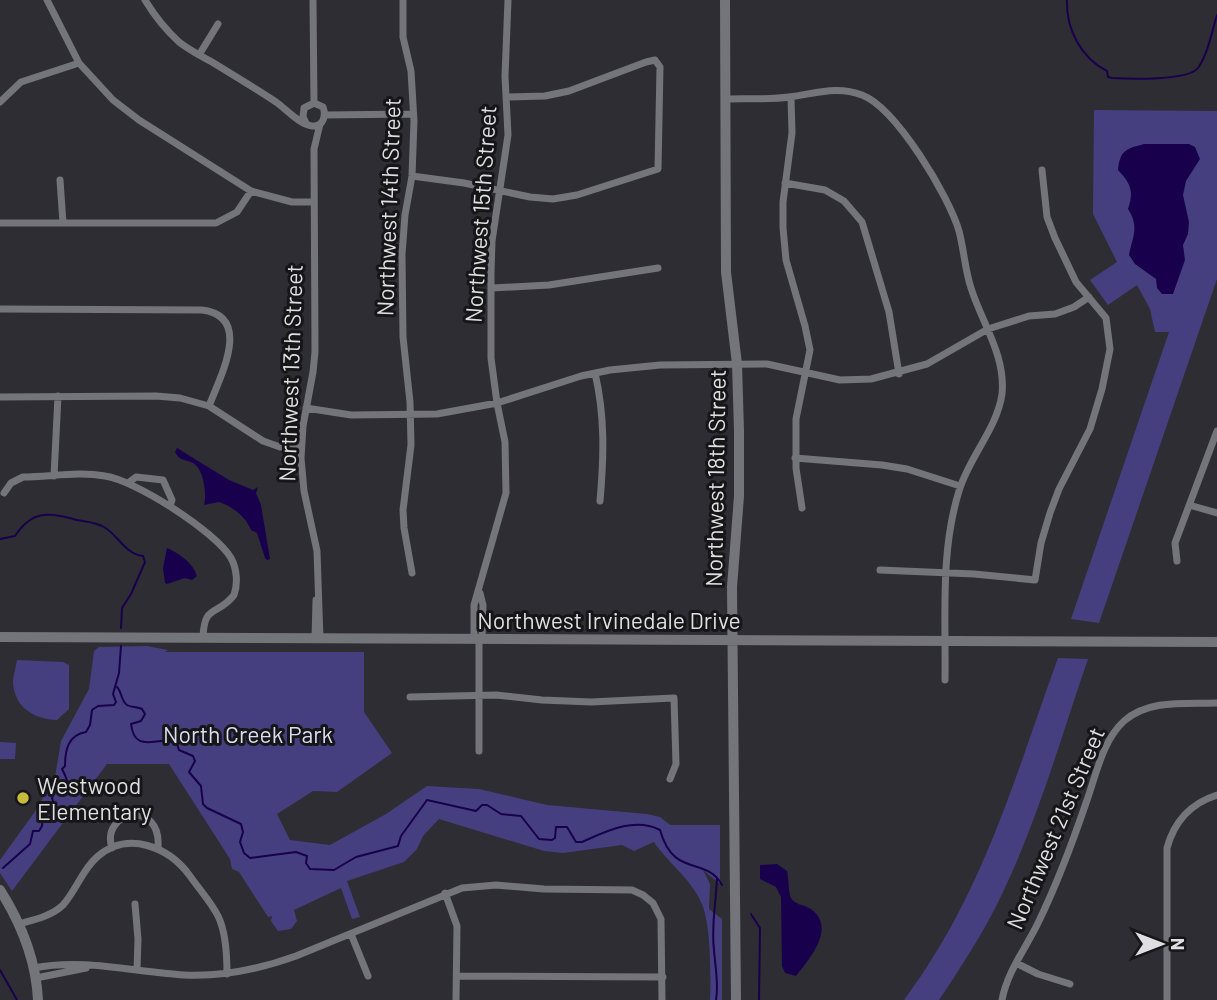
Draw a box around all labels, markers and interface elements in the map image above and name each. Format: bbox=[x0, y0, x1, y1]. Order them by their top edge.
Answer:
street label: Northwest 14th Street bbox=[370, 97, 406, 317]
street label: Northwest 15th Street bbox=[458, 104, 502, 324]
street label: Northwest 13th Street bbox=[272, 264, 308, 482]
street label: Northwest 18th Street bbox=[699, 369, 731, 587]
street label: Northwest Irvinedale Drive bbox=[477, 606, 741, 634]
park label: North Creek Park bbox=[163, 720, 333, 748]
street label: Northwest 21st Street bbox=[1000, 723, 1110, 933]
place label: Westwood Elementary bbox=[37, 771, 152, 825]
marker: Westwood Elementary bbox=[15, 790, 31, 806]
north arrow bbox=[1126, 909, 1196, 979]
text: N bbox=[1167, 938, 1190, 950]

